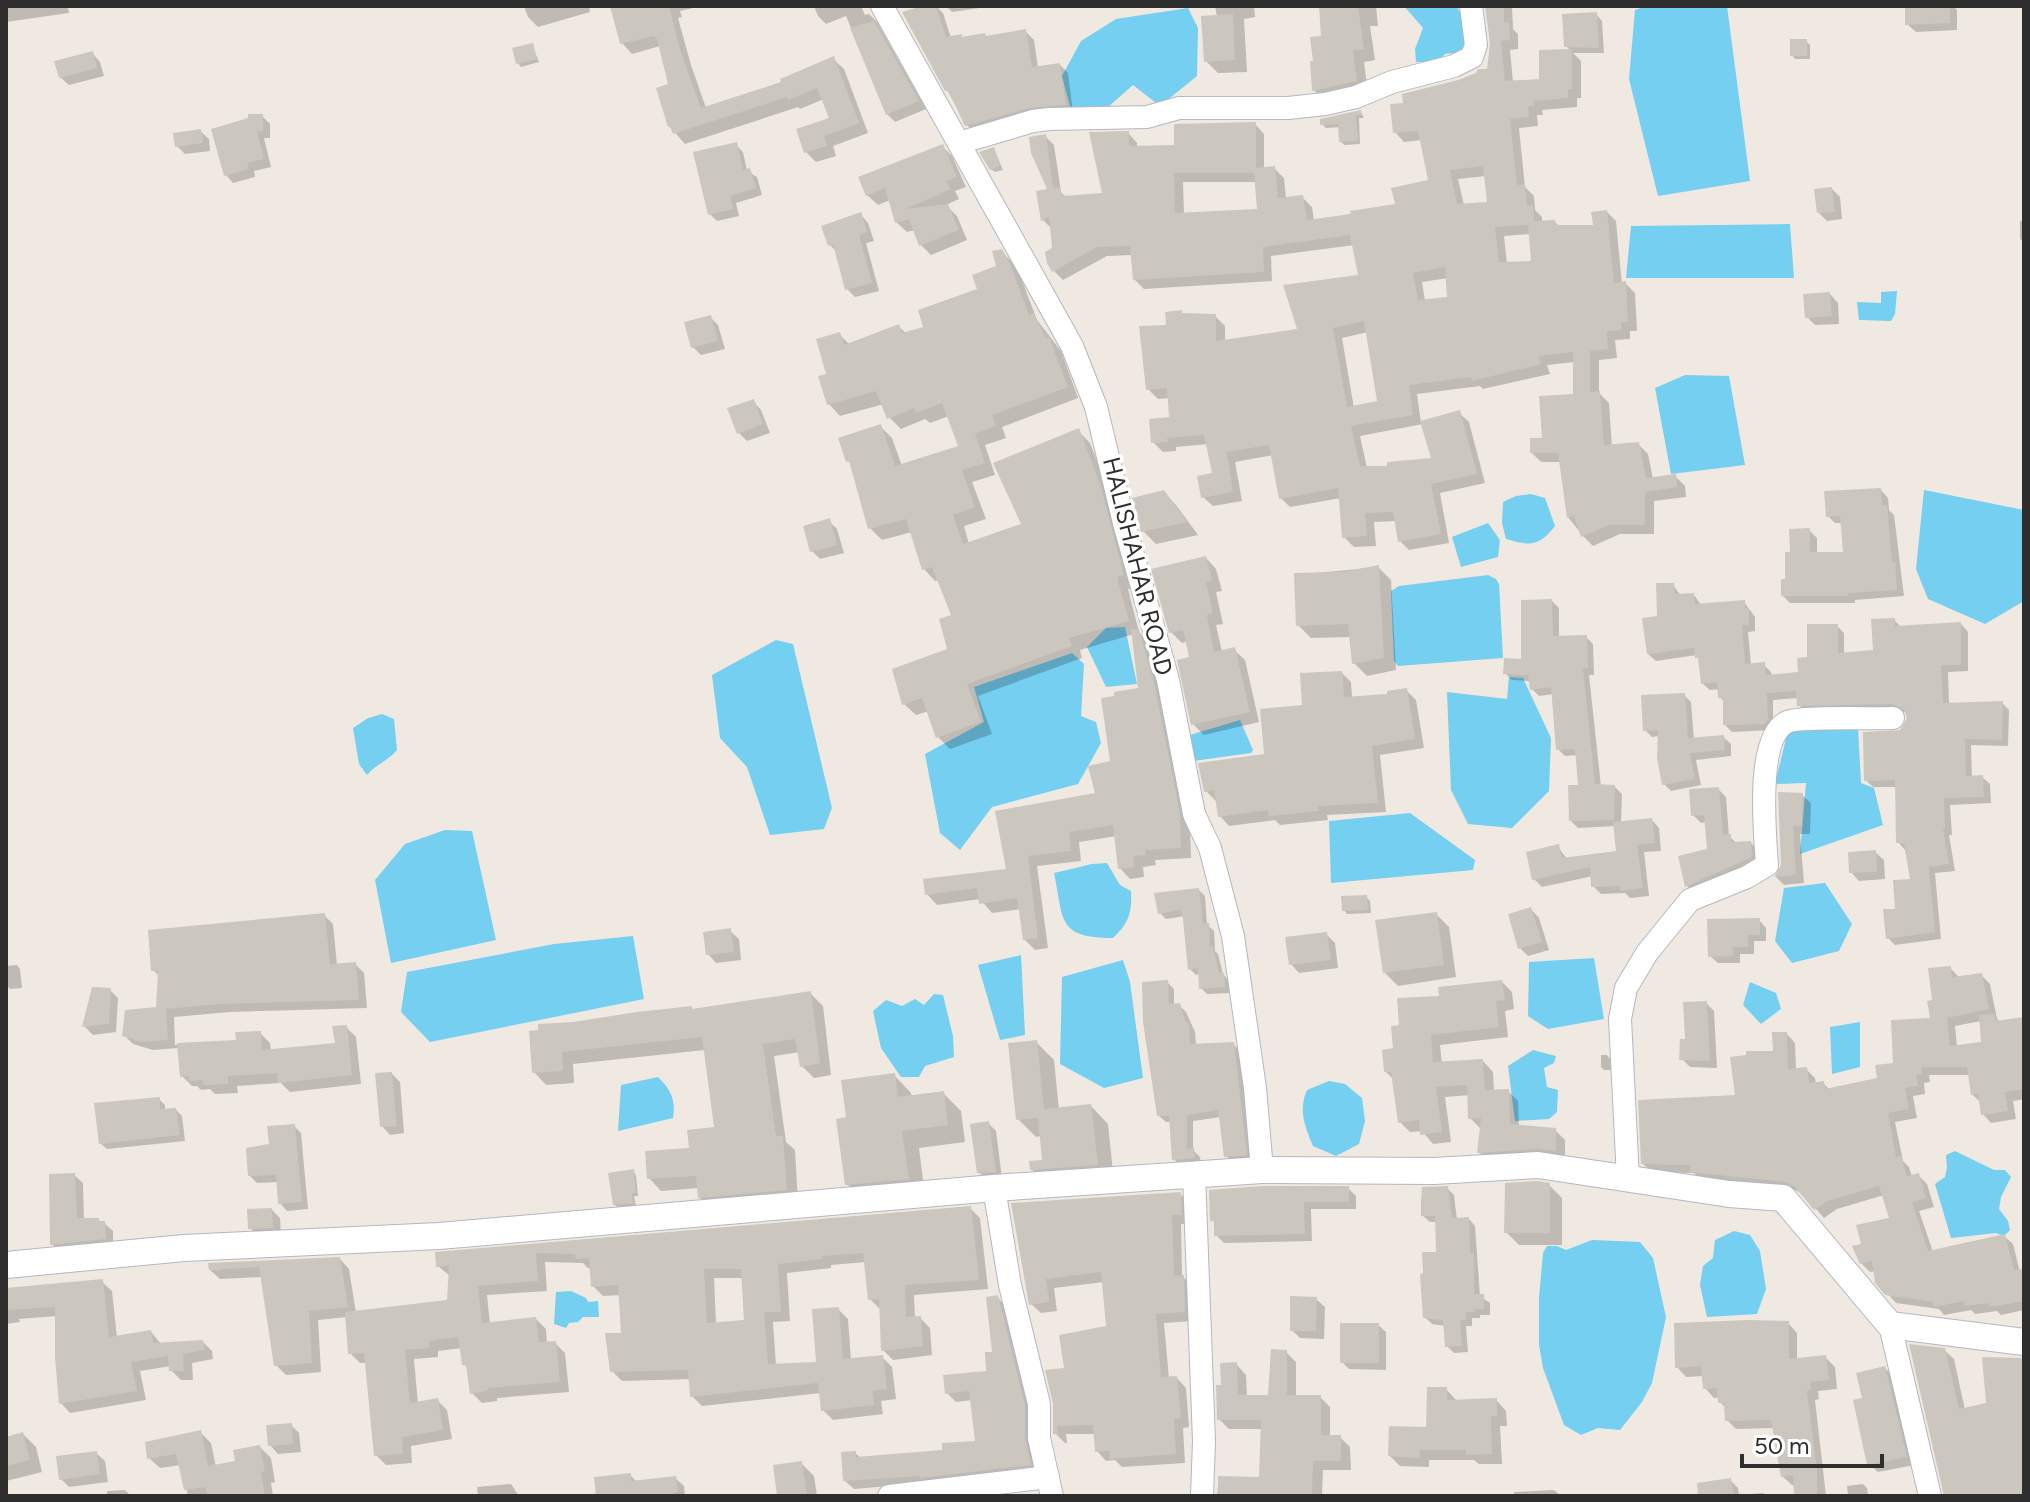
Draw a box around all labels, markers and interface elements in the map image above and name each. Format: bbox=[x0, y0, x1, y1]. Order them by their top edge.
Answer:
street label: HALISHAHAR ROAD bbox=[1097, 454, 1179, 678]
scale bar bbox=[1742, 1418, 1882, 1468]
text: 50 m bbox=[1754, 1431, 1810, 1460]

